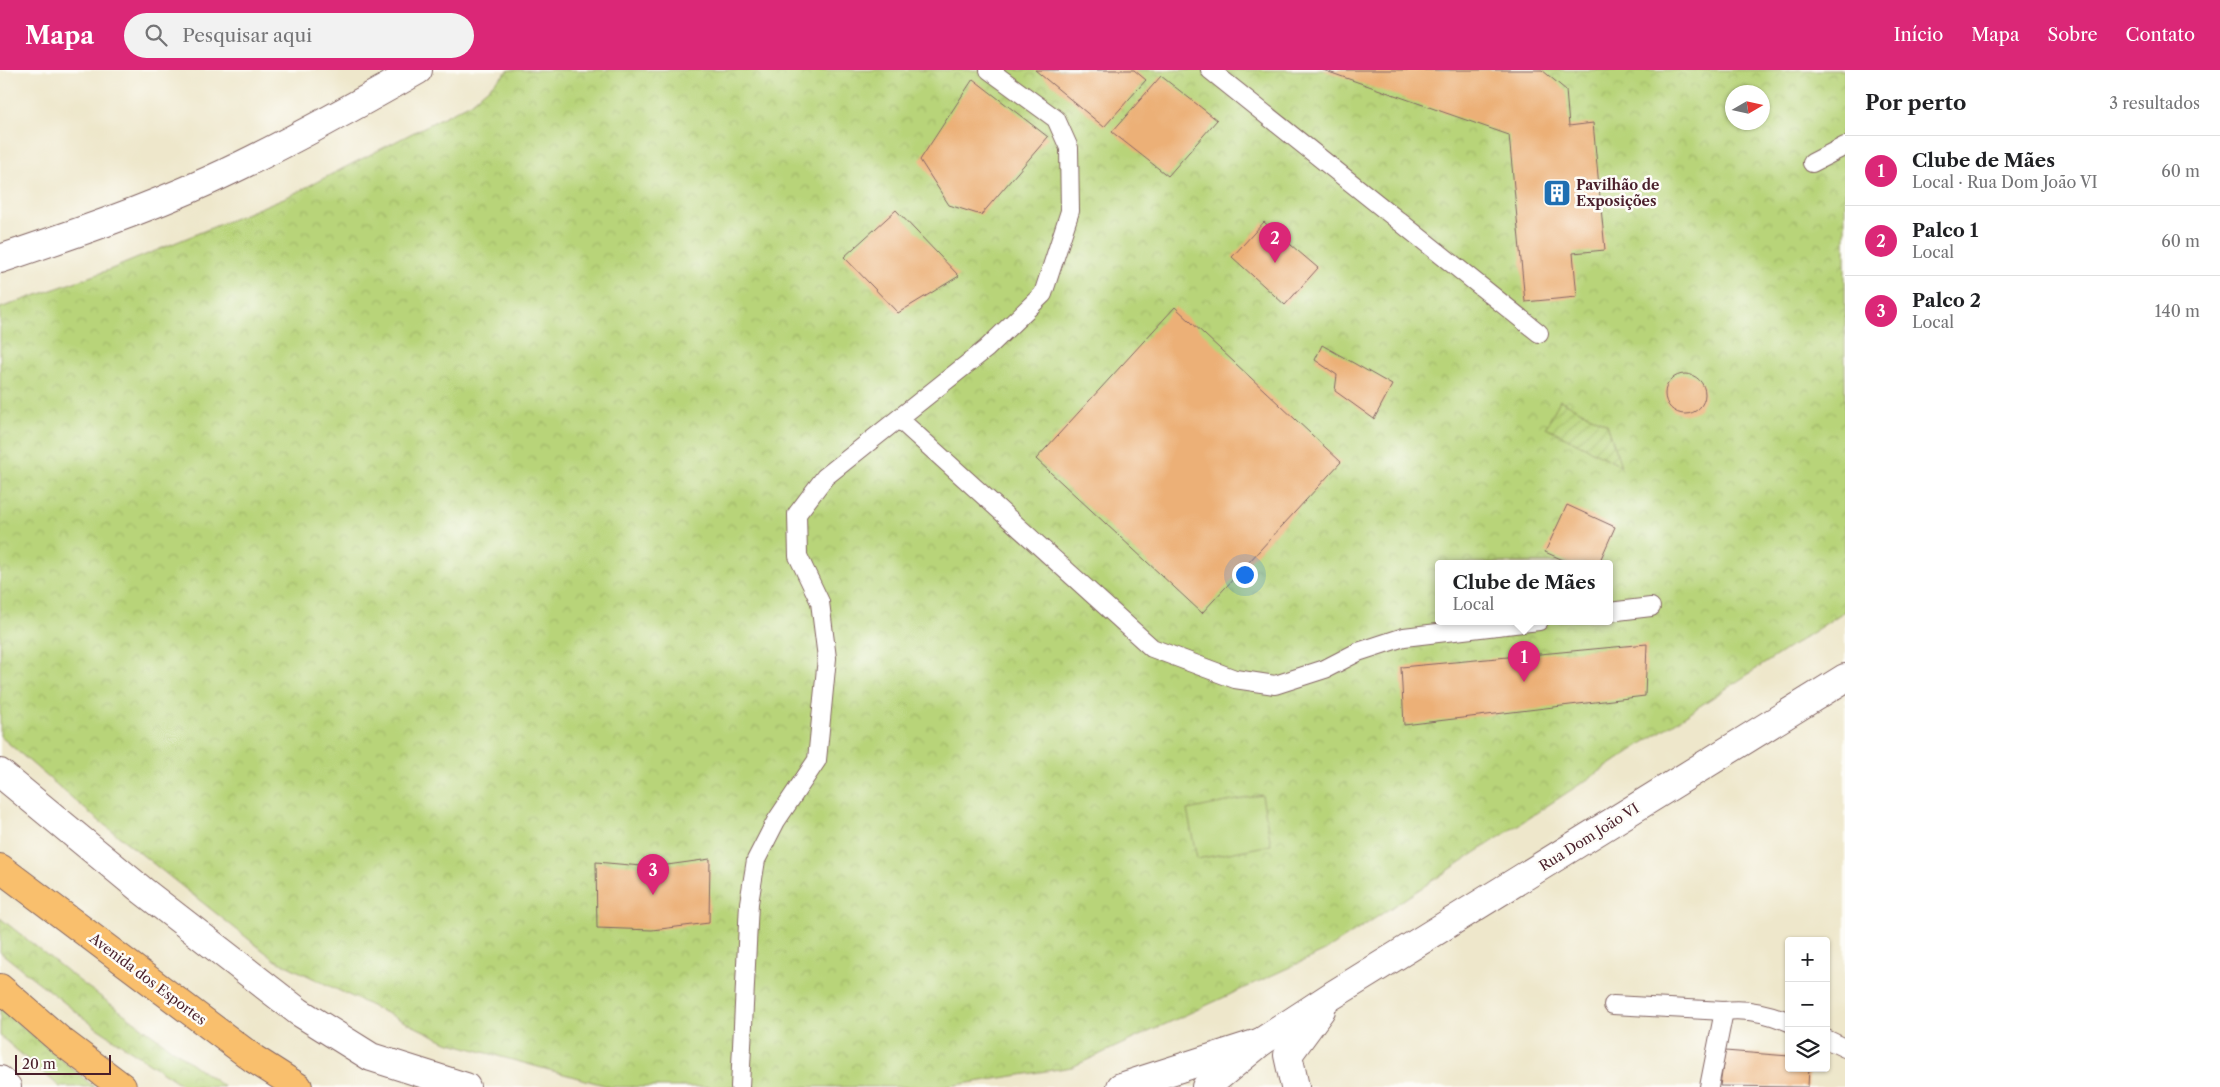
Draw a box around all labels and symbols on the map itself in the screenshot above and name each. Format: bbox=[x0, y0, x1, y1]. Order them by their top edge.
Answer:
north arrow bbox=[1725, 85, 1770, 130]
place label: Pavilhão de Exposições bbox=[1576, 176, 1659, 210]
building icon: Pavilhão de Exposições bbox=[1542, 178, 1572, 208]
pin: 2 bbox=[1259, 222, 1291, 263]
your location bbox=[1232, 562, 1258, 588]
pin: 1 bbox=[1508, 641, 1540, 682]
street label: Rua Dom João VI bbox=[1536, 799, 1642, 875]
pin: 3 bbox=[637, 854, 669, 895]
street label: Avenida dos Esportes bbox=[85, 929, 210, 1029]
scale bar bbox=[15, 1052, 111, 1075]

